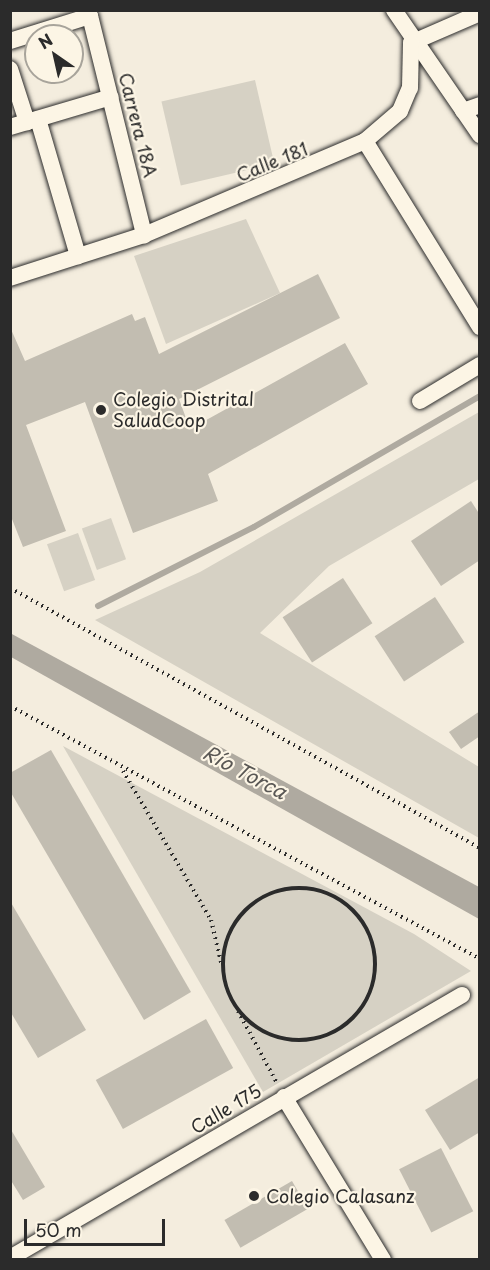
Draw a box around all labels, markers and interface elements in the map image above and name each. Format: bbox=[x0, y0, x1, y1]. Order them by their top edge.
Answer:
north arrow bbox=[24, 24, 84, 84]
text: N bbox=[33, 27, 57, 54]
street label: Carrera 18A bbox=[115, 70, 161, 180]
street label: Calle 181 bbox=[233, 138, 311, 186]
place label: Colegio Distrital SaludCoop bbox=[113, 389, 255, 432]
marker: Colegio Distrital SaludCoop bbox=[94, 403, 108, 417]
water label: Río Torca bbox=[199, 740, 291, 804]
street label: Calle 175 bbox=[187, 1079, 265, 1139]
place label: Colegio Calasanz bbox=[266, 1185, 415, 1207]
marker: Colegio Calasanz bbox=[247, 1189, 261, 1203]
scale bar bbox=[27, 1207, 168, 1245]
text: 50 m bbox=[35, 1216, 82, 1243]

